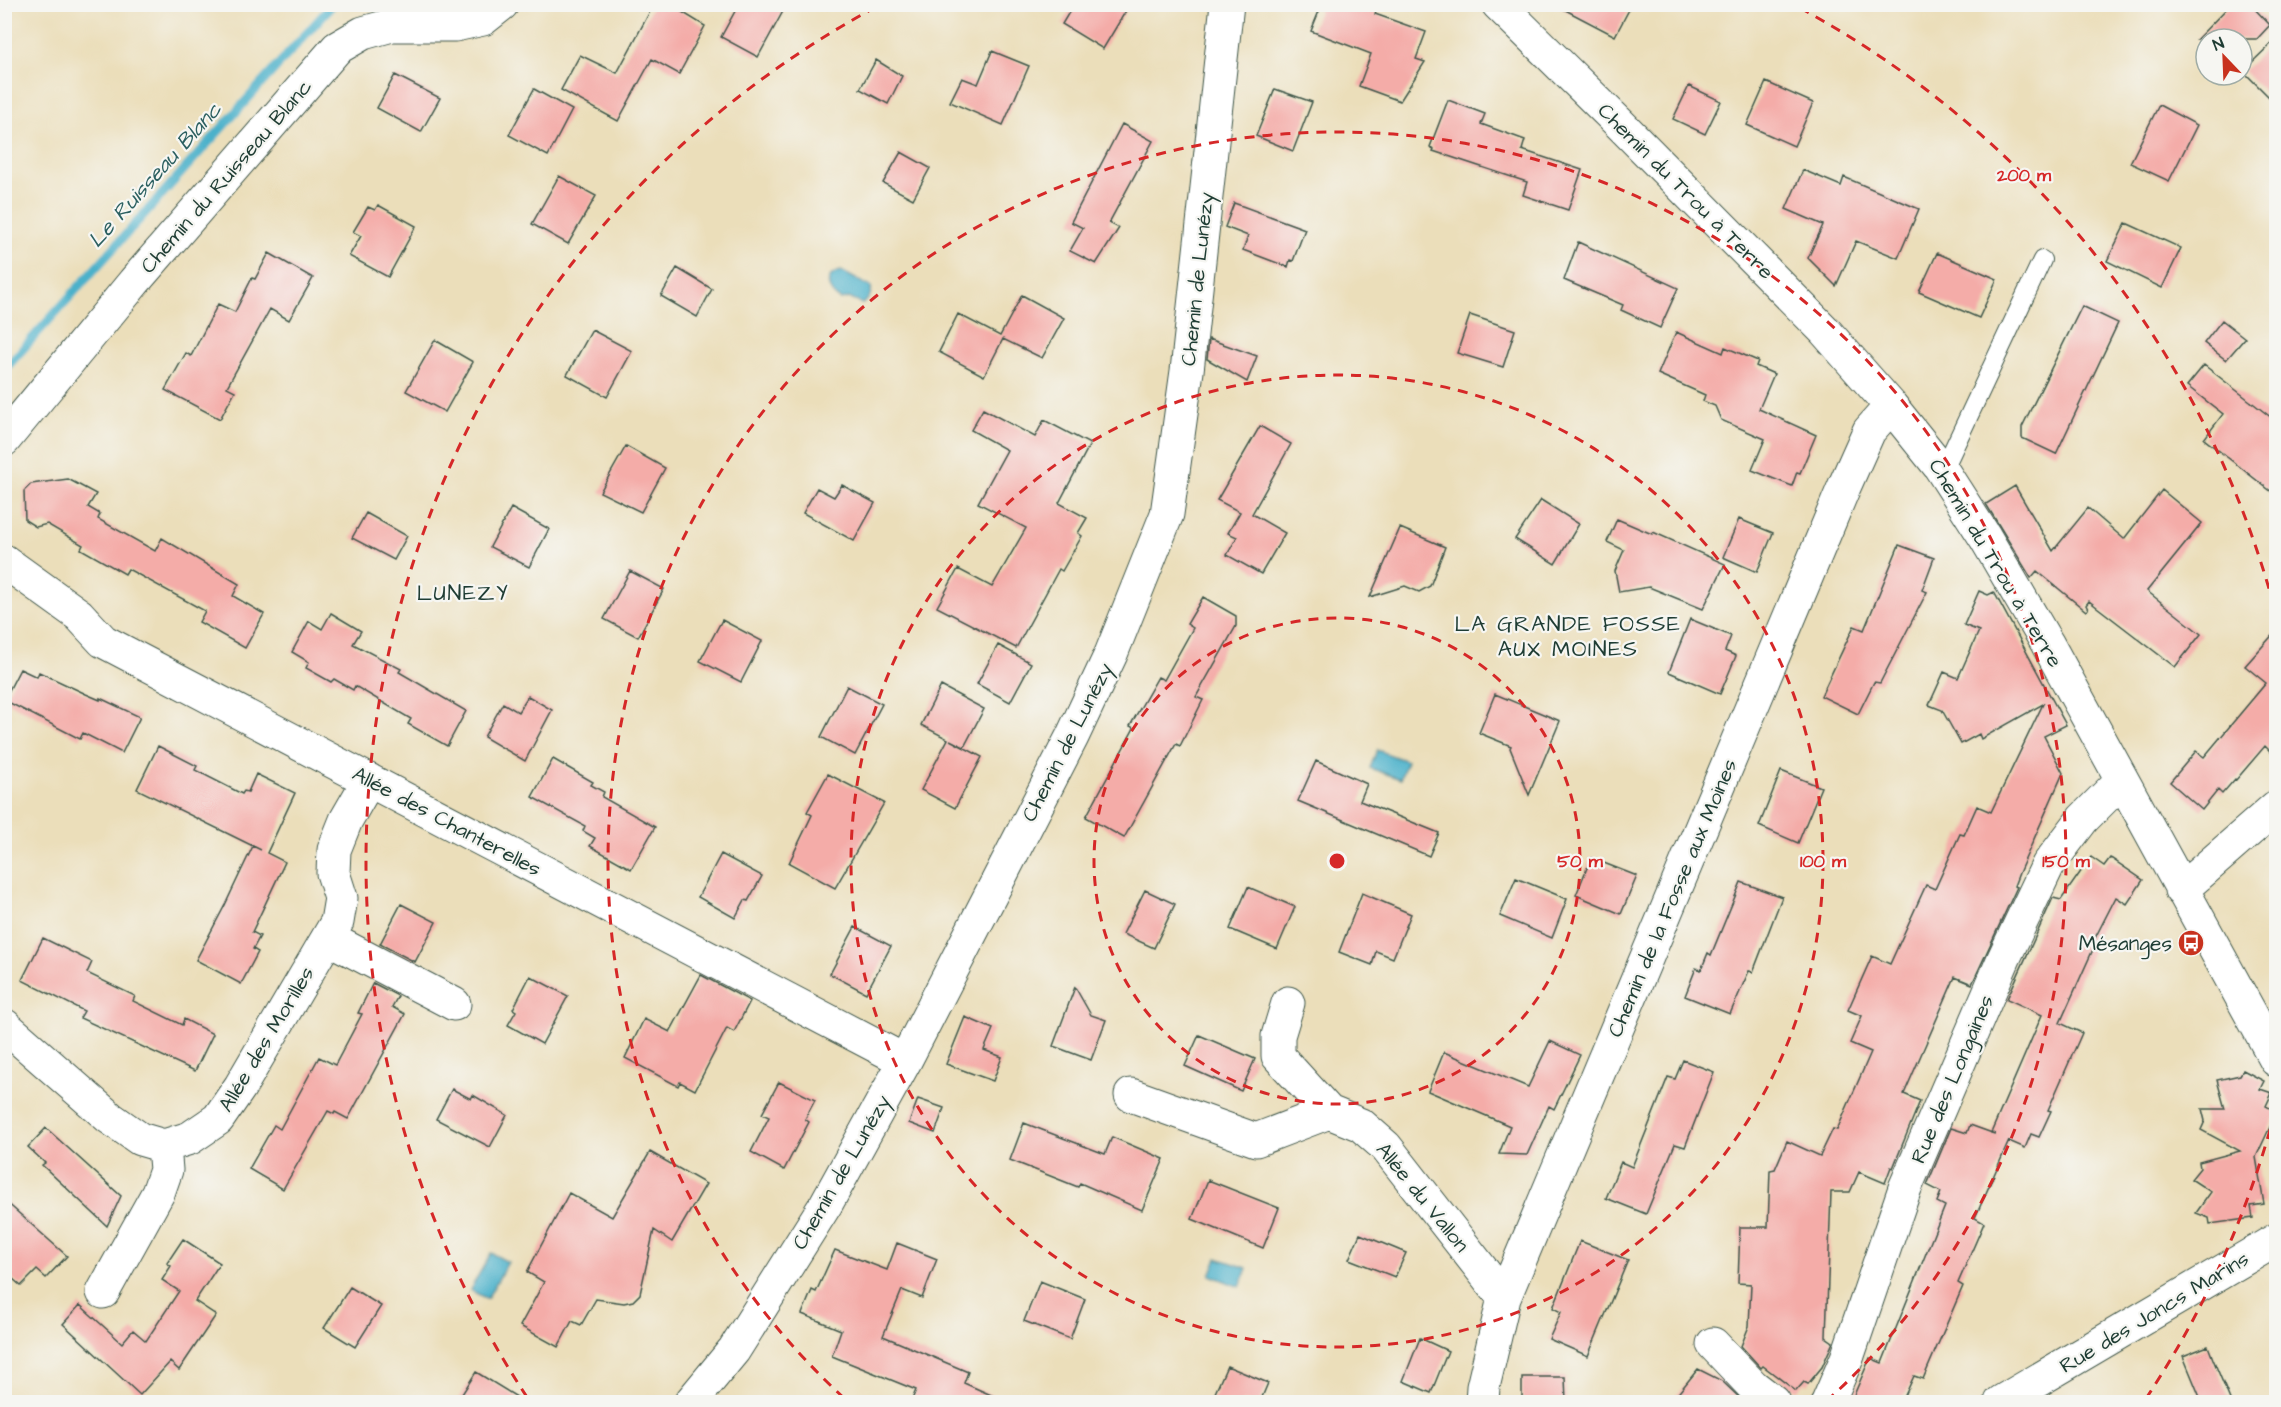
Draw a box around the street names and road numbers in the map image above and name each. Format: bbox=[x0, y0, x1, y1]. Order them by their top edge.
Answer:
street label: Chemin du Ruisseau Blanc bbox=[134, 73, 319, 280]
street label: Chemin du Trou à Terre bbox=[1591, 97, 1780, 286]
street label: Chemin de Lunézy bbox=[1174, 190, 1223, 368]
street label: Chemin du Trou à Terre bbox=[1922, 454, 2069, 673]
street label: Chemin de Lunézy bbox=[1015, 657, 1122, 827]
street label: Chemin de la Fosse aux Moines bbox=[1601, 755, 1744, 1042]
street label: Allée des Chanterelles bbox=[347, 759, 546, 884]
street label: Allée des Morilles bbox=[212, 961, 321, 1117]
street label: Rue des Longaines bbox=[1904, 990, 2003, 1169]
street label: Chemin de Lunézy bbox=[785, 1089, 900, 1256]
street label: Allée du Vallon bbox=[1369, 1136, 1476, 1258]
street label: Rue des Joncs Marins bbox=[2054, 1244, 2254, 1380]

